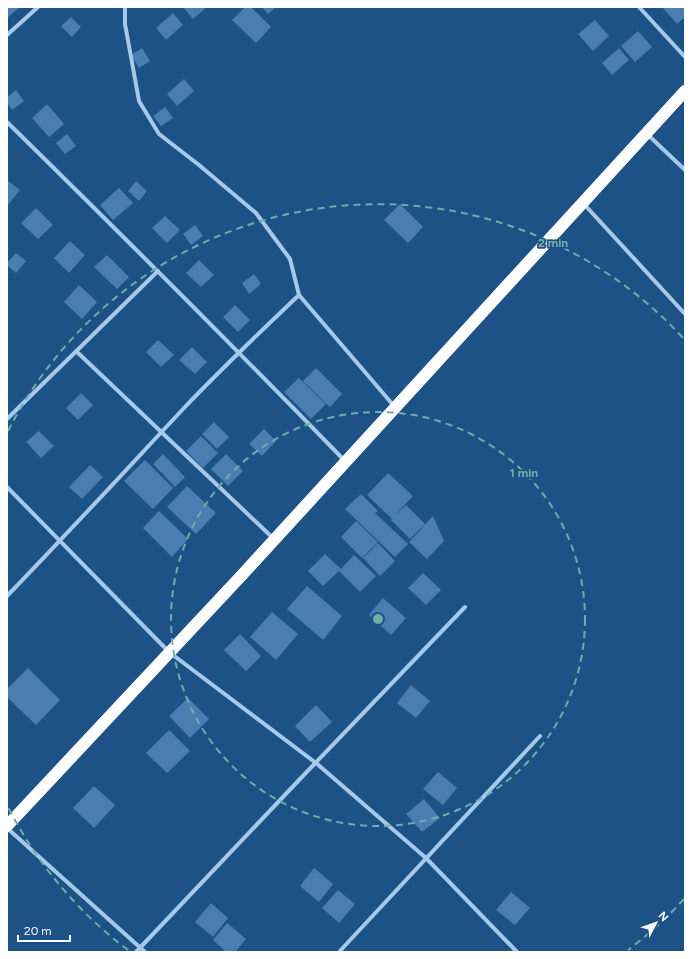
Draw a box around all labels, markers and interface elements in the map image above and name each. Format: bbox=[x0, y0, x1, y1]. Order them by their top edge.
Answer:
text: 2 min bbox=[538, 236, 568, 250]
text: 1 min bbox=[510, 466, 538, 480]
centre of rings bbox=[371, 612, 385, 626]
north arrow bbox=[636, 903, 676, 943]
text: N bbox=[655, 909, 671, 924]
scale bar bbox=[18, 917, 70, 943]
text: 20 m bbox=[24, 924, 52, 938]

